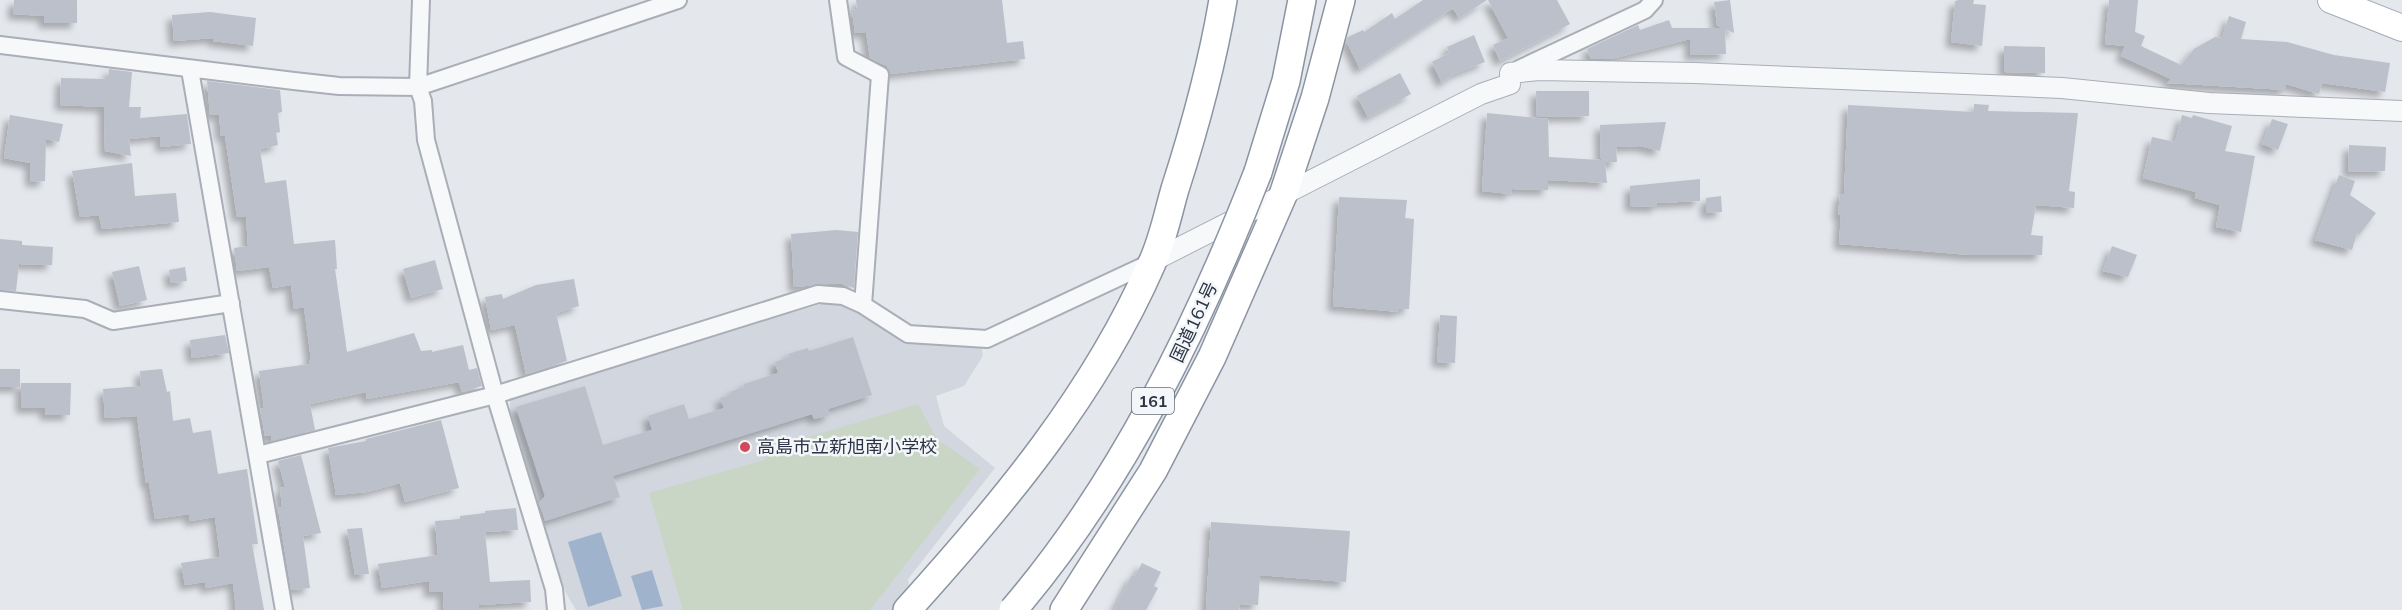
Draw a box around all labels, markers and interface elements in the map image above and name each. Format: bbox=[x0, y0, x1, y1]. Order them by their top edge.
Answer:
street label: 国道161号 bbox=[1165, 278, 1222, 366]
road number: 161 bbox=[1132, 388, 1174, 414]
place label: 高島市立新旭南小学校 bbox=[757, 435, 937, 458]
marker: 高島市立新旭南小学校 bbox=[738, 440, 752, 454]

